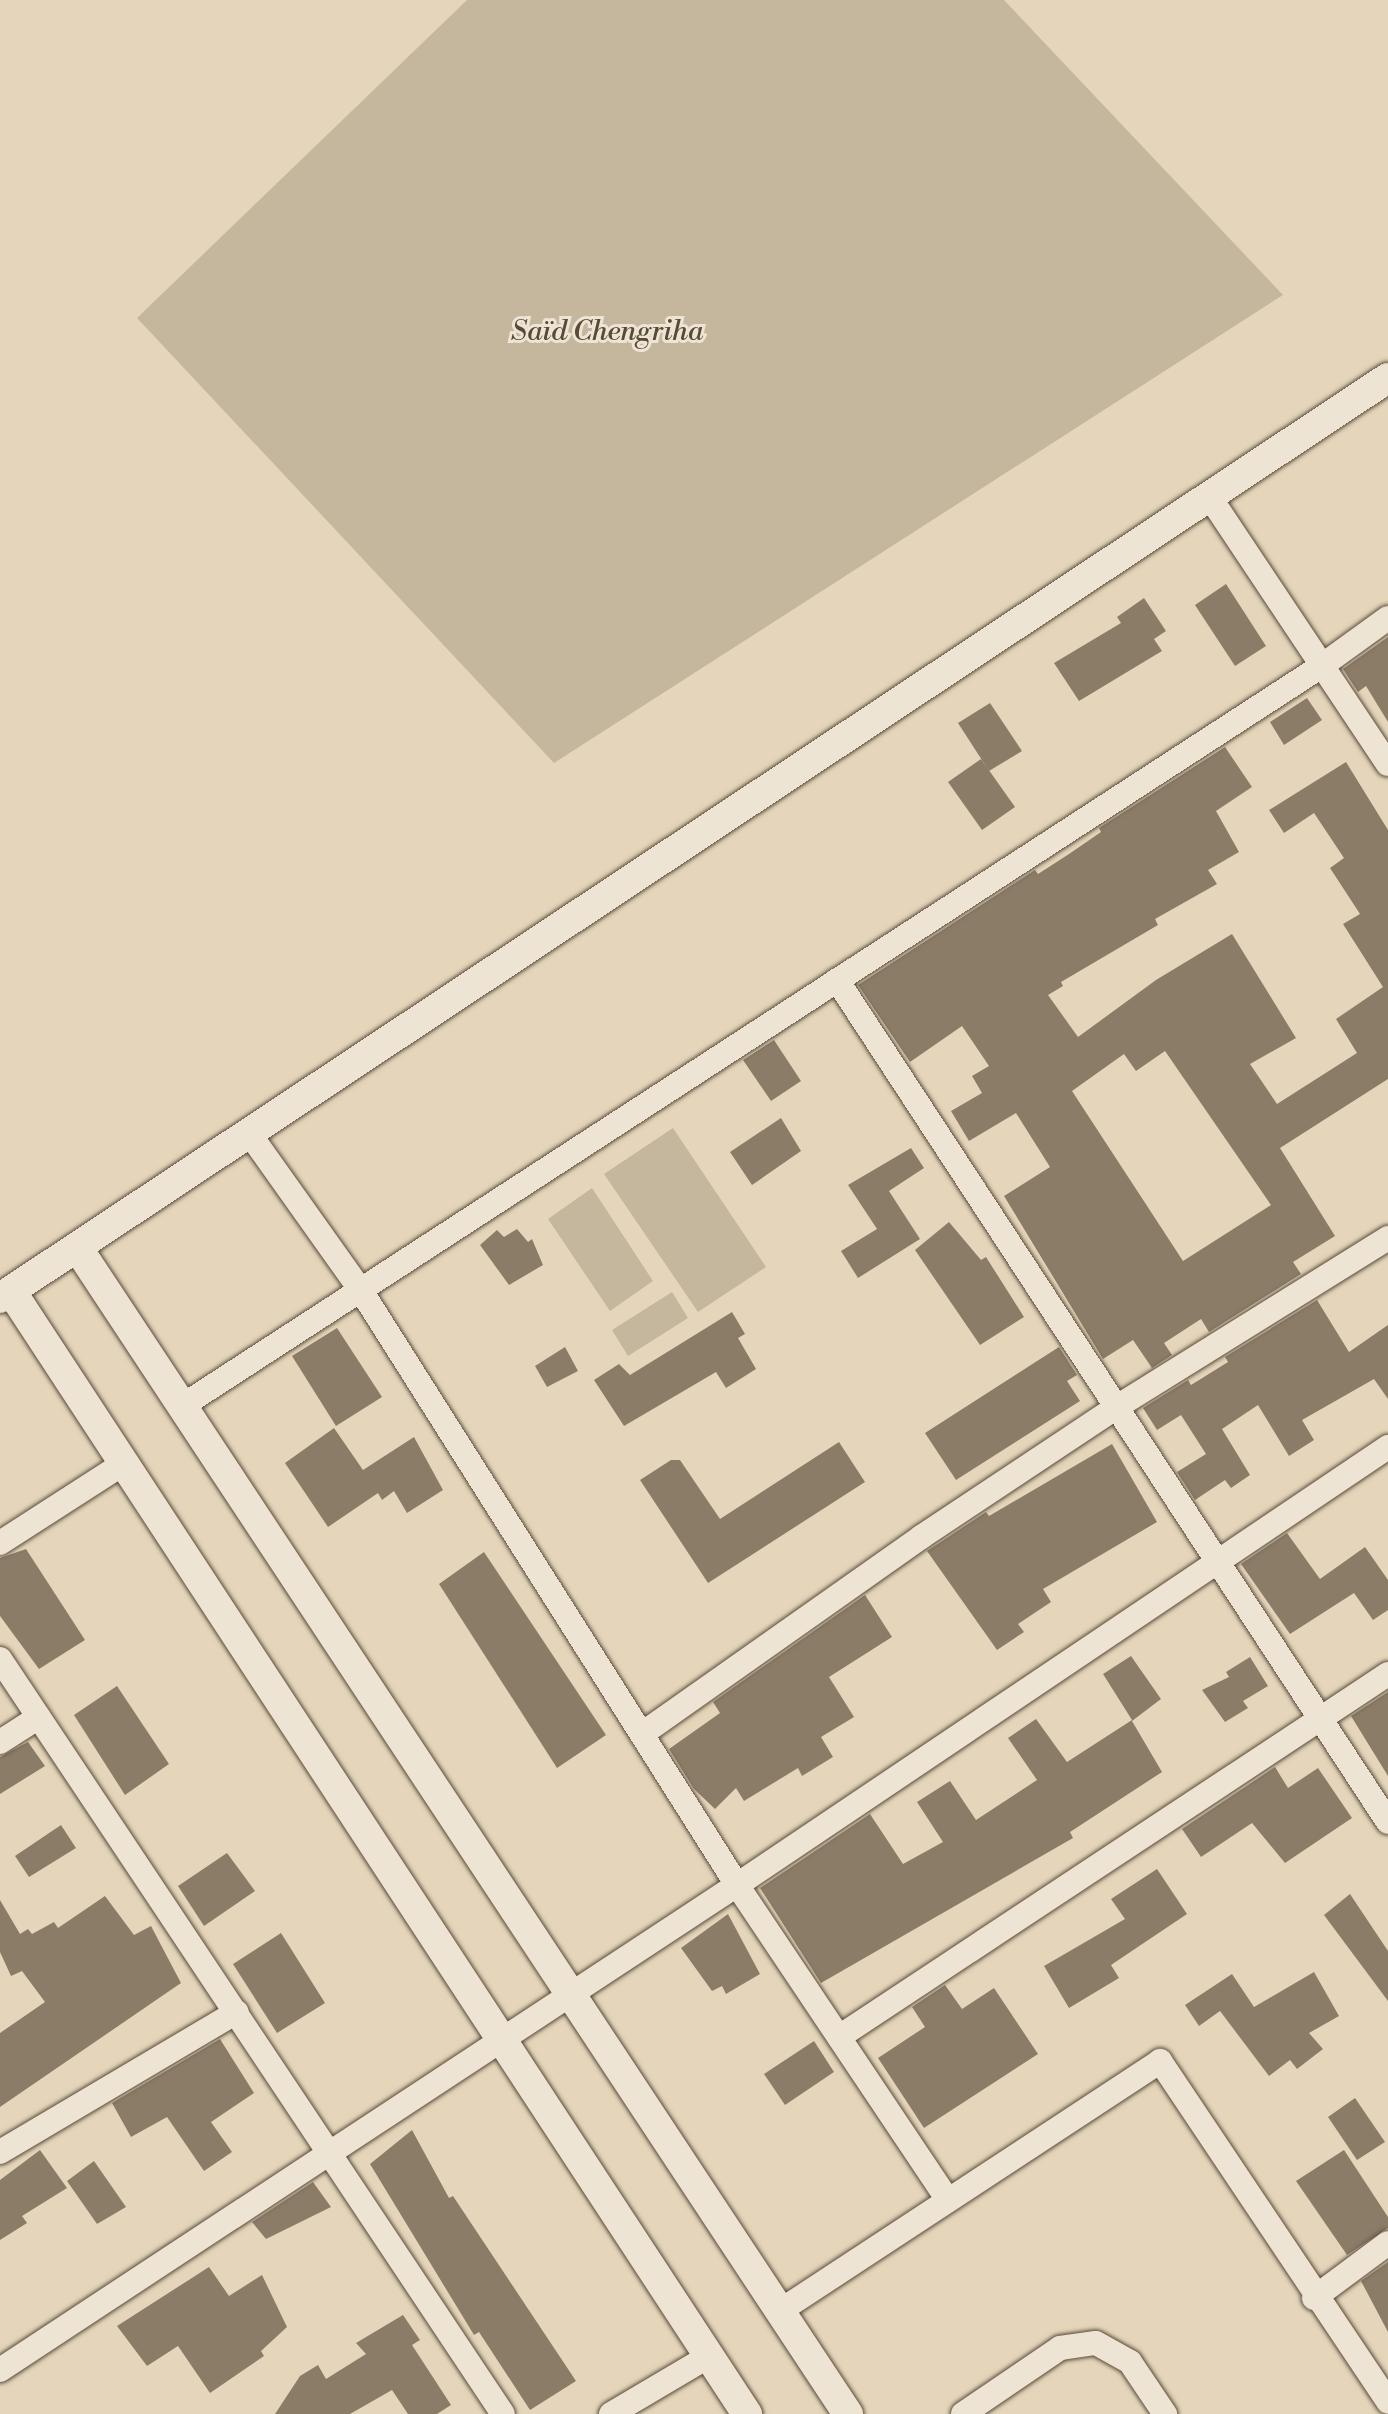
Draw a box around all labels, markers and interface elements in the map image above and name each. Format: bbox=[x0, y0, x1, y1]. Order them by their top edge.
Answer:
park label: Saïd Chengriha bbox=[511, 315, 703, 349]

